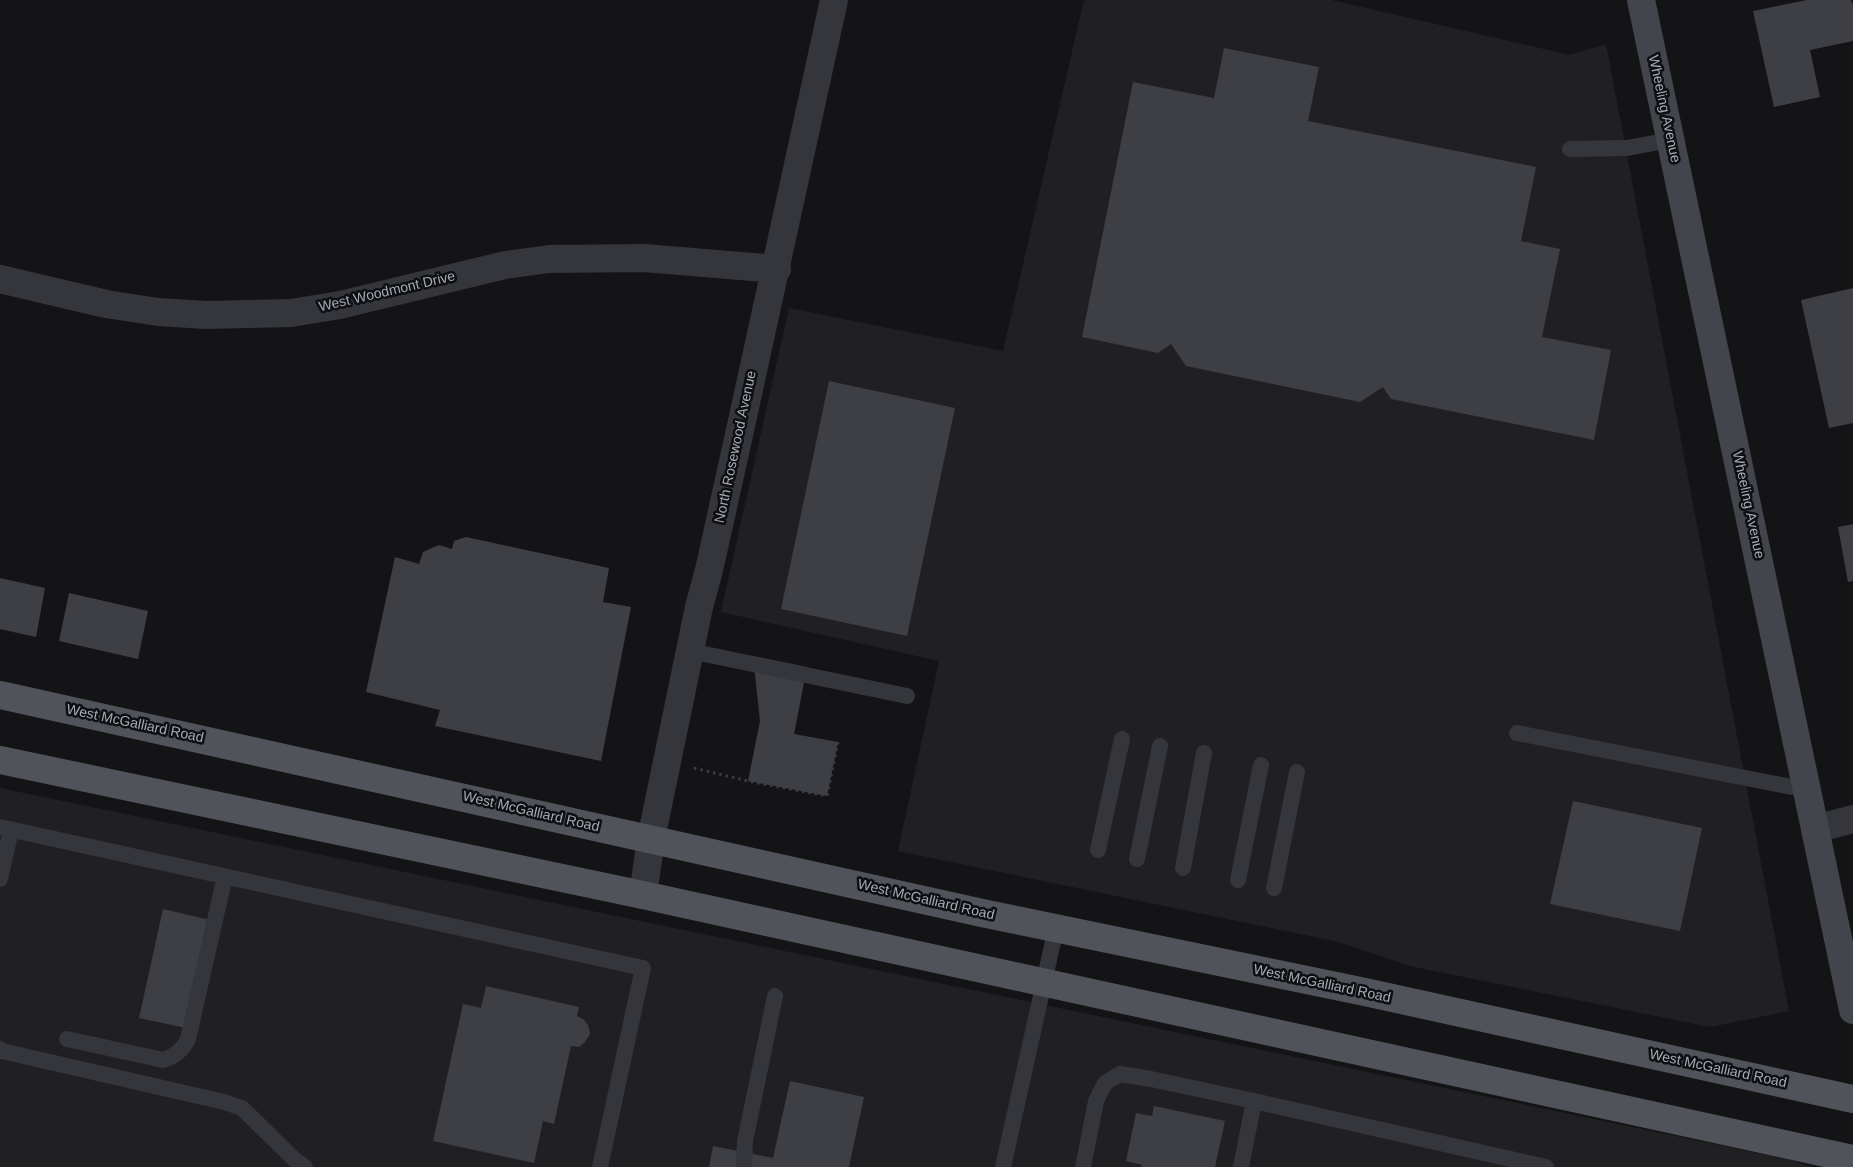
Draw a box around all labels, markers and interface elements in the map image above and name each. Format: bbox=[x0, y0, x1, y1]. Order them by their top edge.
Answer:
street label: Wheeling Avenue bbox=[1644, 54, 1684, 164]
street label: West Woodmont Drive bbox=[317, 268, 457, 316]
street label: North Rosewood Avenue bbox=[712, 369, 760, 525]
street label: Wheeling Avenue bbox=[1728, 450, 1768, 560]
street label: West McGalliard Road bbox=[65, 701, 205, 747]
street label: West McGalliard Road bbox=[461, 788, 601, 836]
street label: West McGalliard Road bbox=[856, 876, 996, 924]
street label: West McGalliard Road bbox=[1252, 961, 1392, 1007]
street label: West McGalliard Road bbox=[1648, 1046, 1788, 1092]

